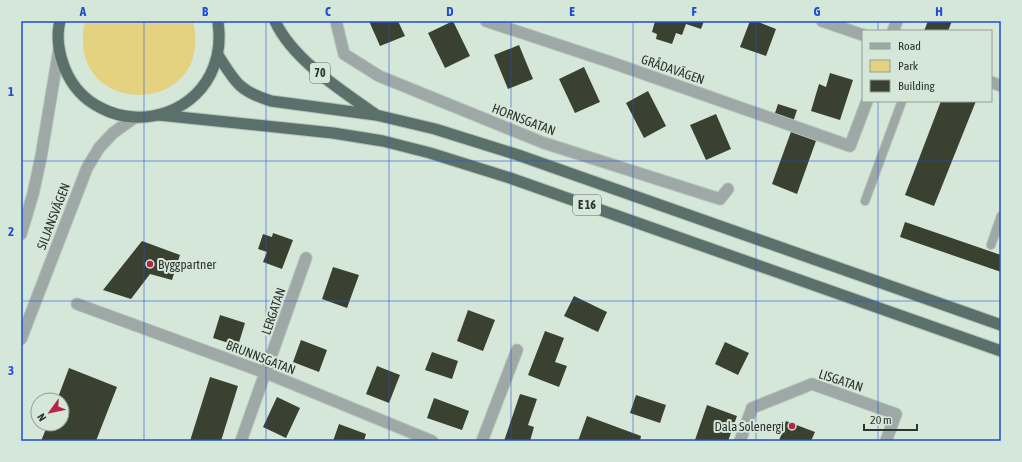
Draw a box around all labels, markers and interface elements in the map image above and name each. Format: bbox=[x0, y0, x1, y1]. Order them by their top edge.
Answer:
text: A bbox=[79, 4, 87, 19]
text: B bbox=[202, 4, 209, 19]
text: C bbox=[325, 4, 331, 19]
text: D bbox=[446, 4, 454, 19]
text: E bbox=[569, 4, 575, 19]
text: F bbox=[691, 4, 697, 19]
text: G bbox=[814, 4, 821, 19]
text: H bbox=[935, 4, 943, 19]
legend bbox=[862, 30, 992, 102]
text: Road bbox=[898, 39, 921, 53]
street label: GRÅDAVÄGEN bbox=[639, 52, 706, 87]
text: Park bbox=[898, 59, 919, 73]
road number: 70 bbox=[310, 63, 330, 83]
text: Building bbox=[898, 79, 936, 93]
text: 1 bbox=[8, 84, 14, 99]
street label: HORNSGATAN bbox=[490, 101, 558, 138]
street label: SILJANSVÄGEN bbox=[34, 181, 73, 252]
road number: E 16 bbox=[573, 195, 601, 215]
text: 2 bbox=[8, 224, 14, 239]
place label: Byggpartner bbox=[158, 257, 216, 272]
marker: Byggpartner bbox=[145, 259, 155, 269]
street label: LERGATAN bbox=[258, 286, 289, 337]
street label: BRUNNSGATAN bbox=[224, 337, 298, 378]
text: 3 bbox=[8, 363, 14, 378]
street label: LISGATAN bbox=[817, 366, 865, 395]
north arrow bbox=[30, 392, 70, 432]
scale bar bbox=[864, 406, 917, 432]
text: N bbox=[35, 411, 48, 423]
text: 20 m bbox=[870, 413, 892, 427]
place label: Dala Solenergi bbox=[714, 419, 784, 434]
marker: Dala Solenergi bbox=[787, 421, 797, 431]

